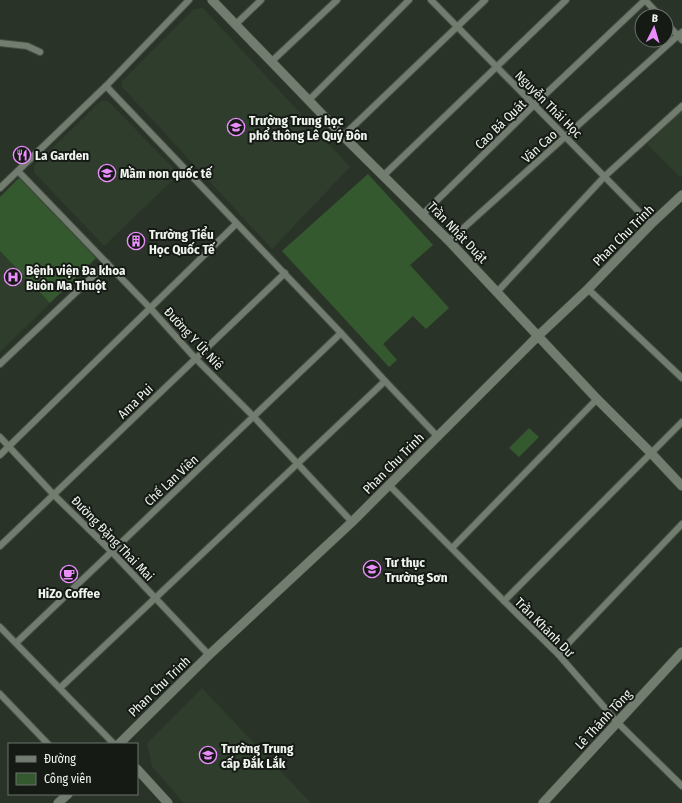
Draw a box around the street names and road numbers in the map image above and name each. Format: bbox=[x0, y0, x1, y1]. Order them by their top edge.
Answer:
street label: Nguyễn Thái Học bbox=[512, 68, 586, 141]
street label: Cao Bá Quát bbox=[472, 96, 529, 152]
street label: Văn Cao bbox=[519, 127, 560, 166]
street label: Trần Nhật Duật bbox=[425, 199, 491, 267]
street label: Phan Chu Trinh bbox=[590, 202, 657, 269]
street label: Đường Y Út Niê bbox=[161, 304, 226, 373]
street label: Ama Pui bbox=[115, 381, 156, 422]
street label: Phan Chu Trinh bbox=[360, 430, 427, 497]
street label: Chế Lan Viên bbox=[141, 452, 201, 509]
street label: Đường Đặng Thai Mai bbox=[68, 493, 157, 584]
street label: Trần Khánh Dư bbox=[512, 595, 578, 661]
street label: Phan Chu Trinh bbox=[125, 653, 193, 720]
street label: Lê Thánh Tông bbox=[572, 686, 635, 752]

